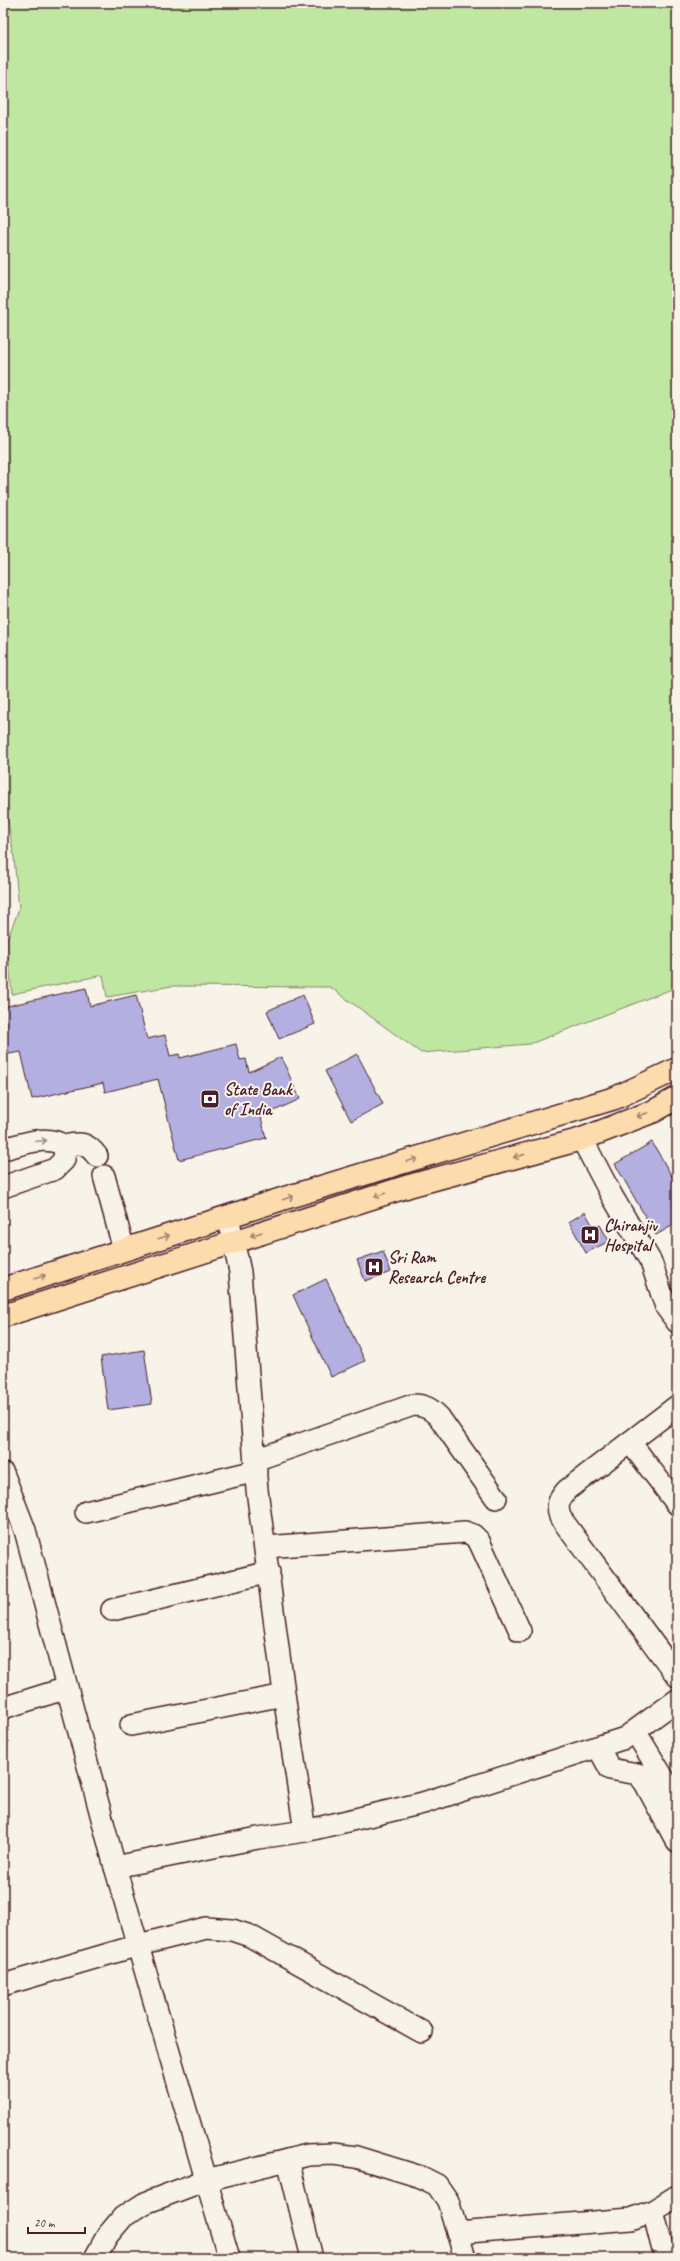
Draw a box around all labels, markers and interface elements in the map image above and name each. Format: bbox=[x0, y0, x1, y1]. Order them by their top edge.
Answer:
place label: State Bank of India bbox=[224, 1079, 293, 1120]
bank icon: State Bank of India bbox=[199, 1088, 221, 1110]
one-way arrow bbox=[636, 1112, 648, 1120]
one-way arrow bbox=[34, 1137, 47, 1144]
one-way arrow bbox=[512, 1153, 525, 1160]
one-way arrow bbox=[406, 1156, 419, 1163]
one-way arrow bbox=[374, 1191, 386, 1199]
one-way arrow bbox=[281, 1194, 294, 1201]
place label: Chiranjiv Hospital bbox=[604, 1215, 658, 1256]
hospital icon: Chiranjiv Hospital bbox=[579, 1224, 601, 1246]
one-way arrow bbox=[251, 1231, 263, 1239]
one-way arrow bbox=[157, 1233, 170, 1240]
place label: Sri Ram Research Centre bbox=[388, 1247, 487, 1288]
hospital icon: Sri Ram Research Centre bbox=[363, 1256, 385, 1278]
one-way arrow bbox=[33, 1273, 46, 1280]
scale bar bbox=[28, 2209, 85, 2235]
text: 20 m bbox=[34, 2215, 56, 2231]

